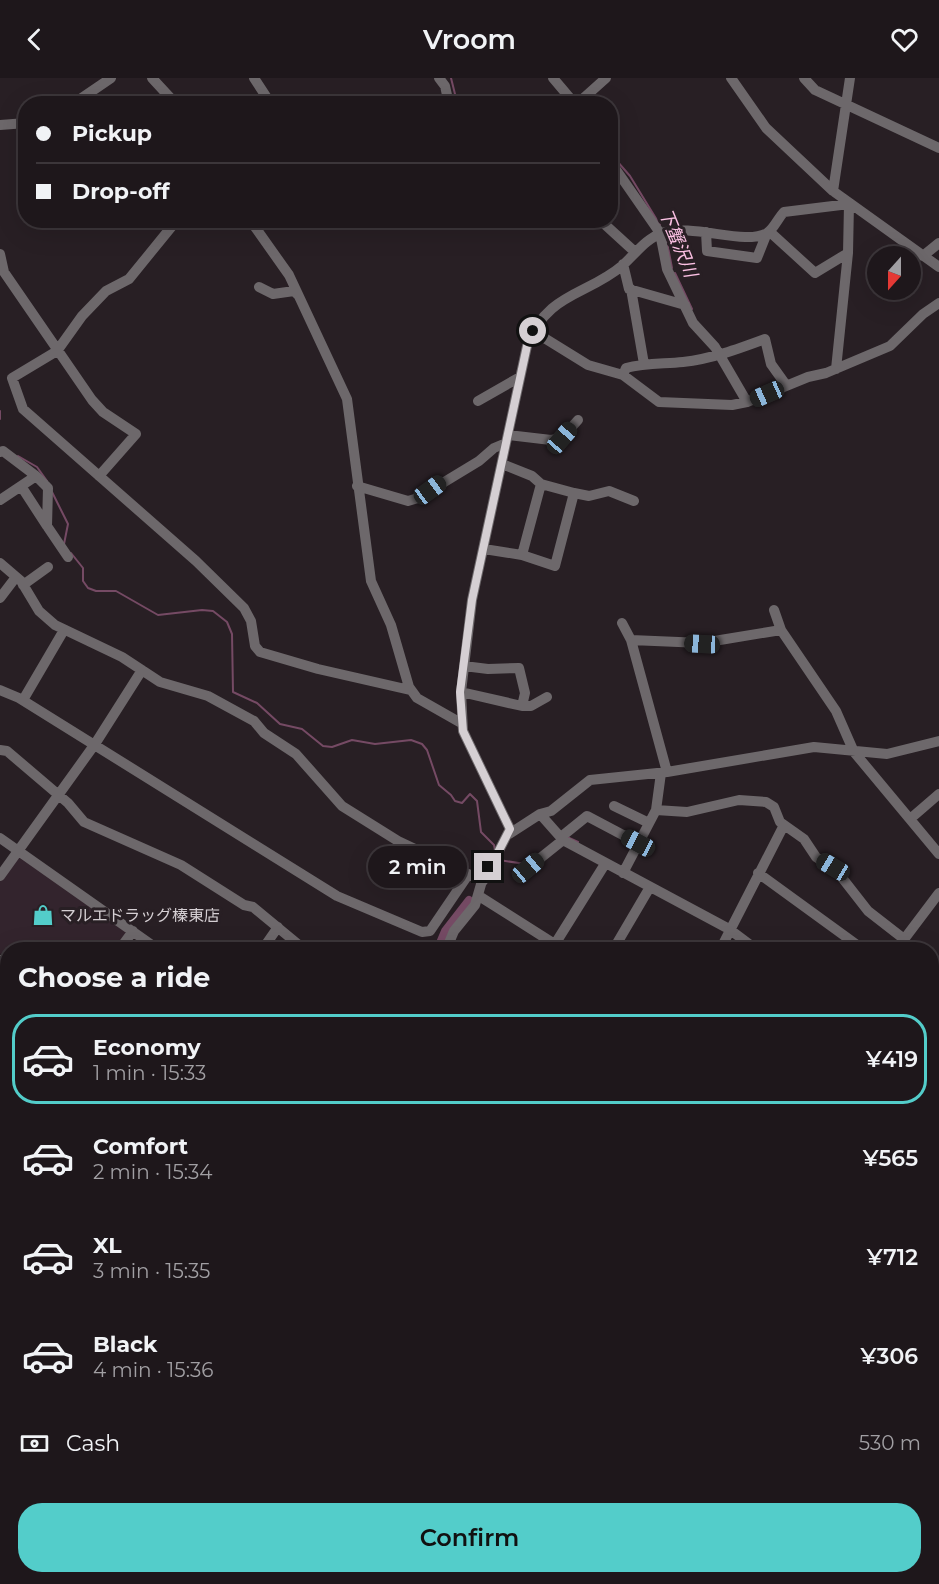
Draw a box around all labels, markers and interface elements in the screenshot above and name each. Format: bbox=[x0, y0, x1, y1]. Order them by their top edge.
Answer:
icon: back bbox=[18, 23, 51, 56]
text: Vroom bbox=[423, 23, 516, 56]
icon: heart bbox=[888, 23, 921, 56]
text: Pickup bbox=[72, 120, 152, 147]
text: Drop-off bbox=[72, 178, 170, 205]
water label: 下蟹沢川 bbox=[654, 206, 702, 282]
north arrow bbox=[867, 246, 921, 300]
map controls bbox=[867, 246, 921, 300]
route start bbox=[519, 317, 546, 344]
car bbox=[747, 378, 787, 410]
car bbox=[543, 419, 581, 457]
car bbox=[410, 472, 450, 508]
car bbox=[684, 634, 720, 654]
car bbox=[618, 827, 658, 859]
callout: 2 min bbox=[368, 846, 467, 888]
car bbox=[508, 850, 548, 886]
car bbox=[813, 850, 853, 884]
route end bbox=[474, 853, 501, 880]
text: 2 min bbox=[389, 855, 446, 879]
shop icon: マルエドラッグ榛東店 bbox=[31, 903, 55, 927]
place label: マルエドラッグ榛東店 bbox=[60, 906, 220, 925]
text: Choose a ride bbox=[18, 961, 210, 994]
icon: car bbox=[21, 1032, 75, 1086]
text: Economy bbox=[93, 1034, 201, 1061]
text: ¥419 bbox=[866, 1046, 918, 1073]
text: 1 min · 15:33 bbox=[93, 1061, 206, 1085]
icon: car bbox=[21, 1131, 75, 1185]
text: Comfort bbox=[93, 1133, 188, 1160]
text: ¥565 bbox=[863, 1145, 918, 1172]
text: 2 min · 15:34 bbox=[93, 1160, 213, 1184]
icon: car bbox=[21, 1230, 75, 1284]
text: XL bbox=[93, 1232, 122, 1259]
text: ¥712 bbox=[867, 1244, 918, 1271]
text: 3 min · 15:35 bbox=[93, 1259, 210, 1283]
icon: car bbox=[21, 1329, 75, 1383]
text: Black bbox=[93, 1331, 157, 1358]
text: ¥306 bbox=[861, 1343, 918, 1370]
text: 4 min · 15:36 bbox=[93, 1358, 213, 1382]
icon: cash bbox=[18, 1427, 51, 1460]
text: Cash bbox=[66, 1430, 120, 1457]
text: 530 m bbox=[859, 1431, 921, 1455]
button: Confirm bbox=[18, 1503, 921, 1572]

